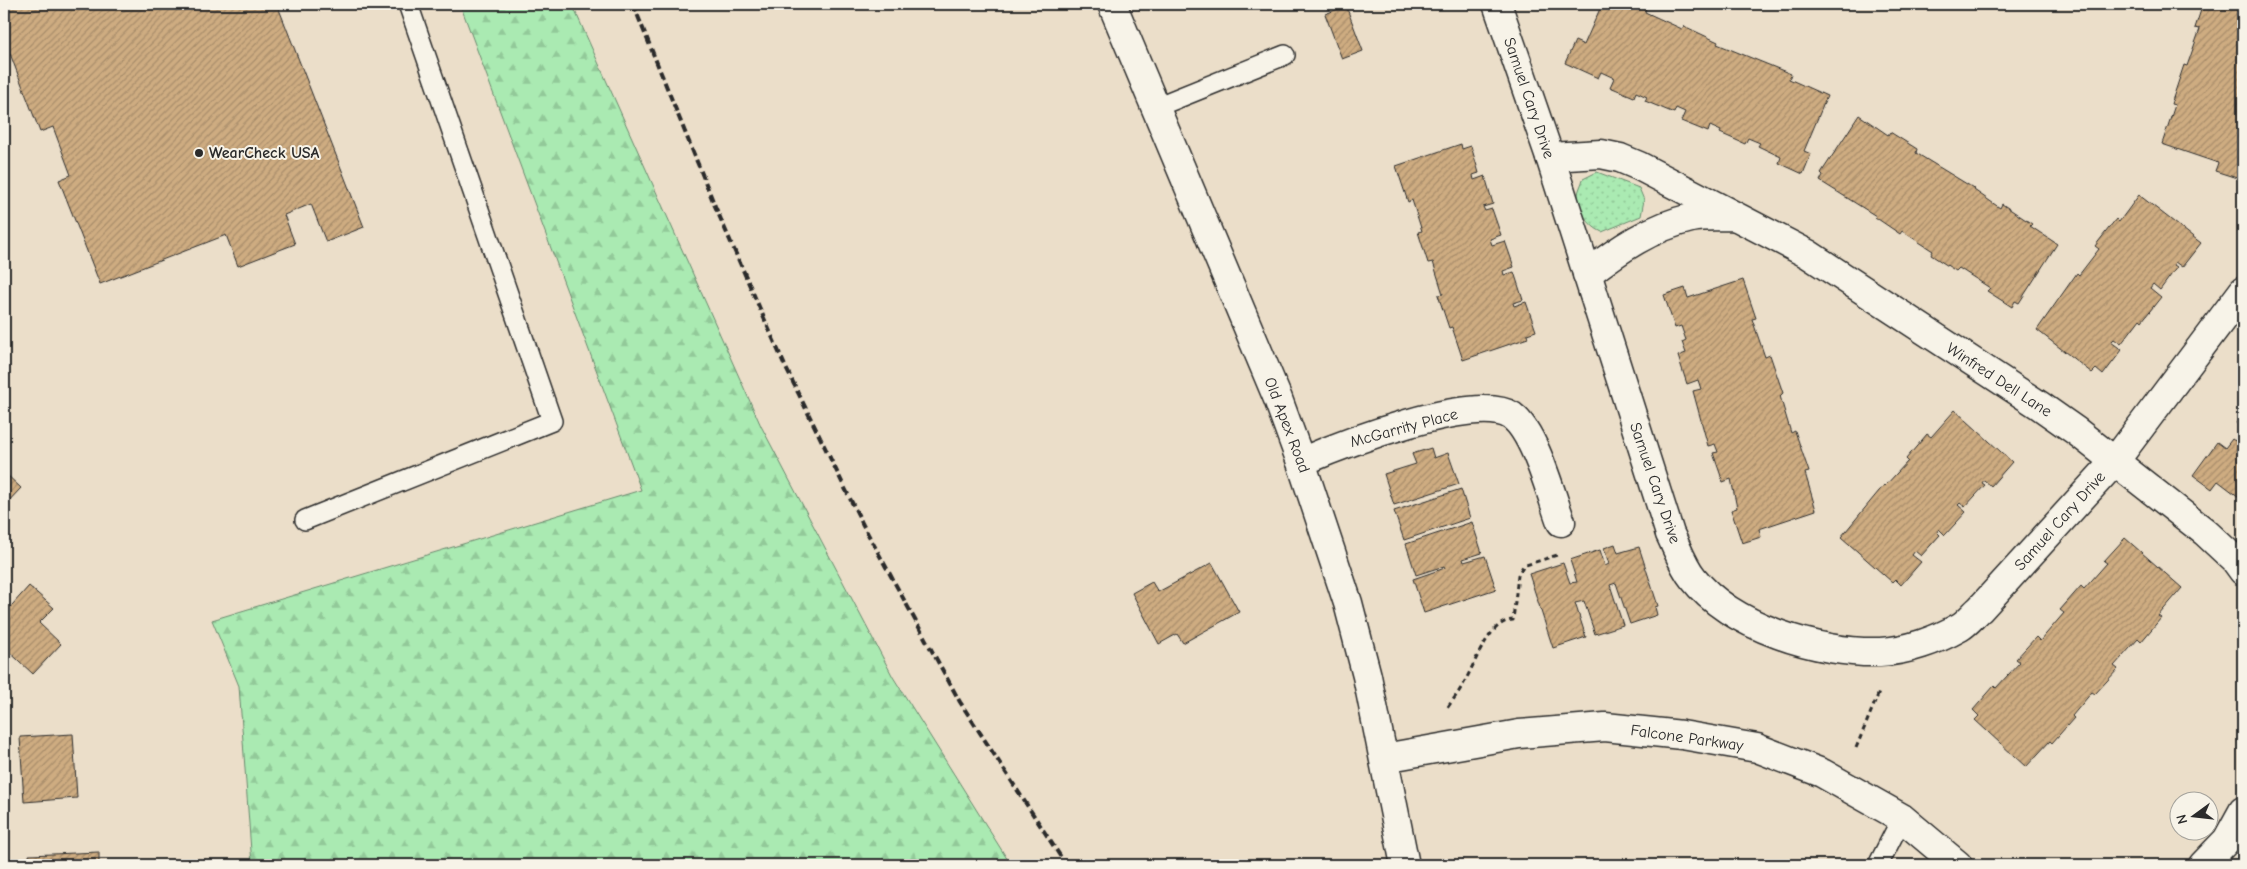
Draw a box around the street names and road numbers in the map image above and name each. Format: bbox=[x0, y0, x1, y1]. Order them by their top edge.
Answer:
street label: Samuel Cary Drive bbox=[1500, 35, 1558, 161]
street label: Winfred Dell Lane bbox=[1943, 339, 2055, 421]
street label: Old Apex Road bbox=[1261, 375, 1313, 475]
street label: McGarrity Place bbox=[1348, 405, 1460, 451]
street label: Samuel Cary Drive bbox=[1626, 420, 1684, 546]
street label: Samuel Cary Drive bbox=[2011, 468, 2109, 574]
street label: Falcone Parkway bbox=[1629, 721, 1745, 755]

